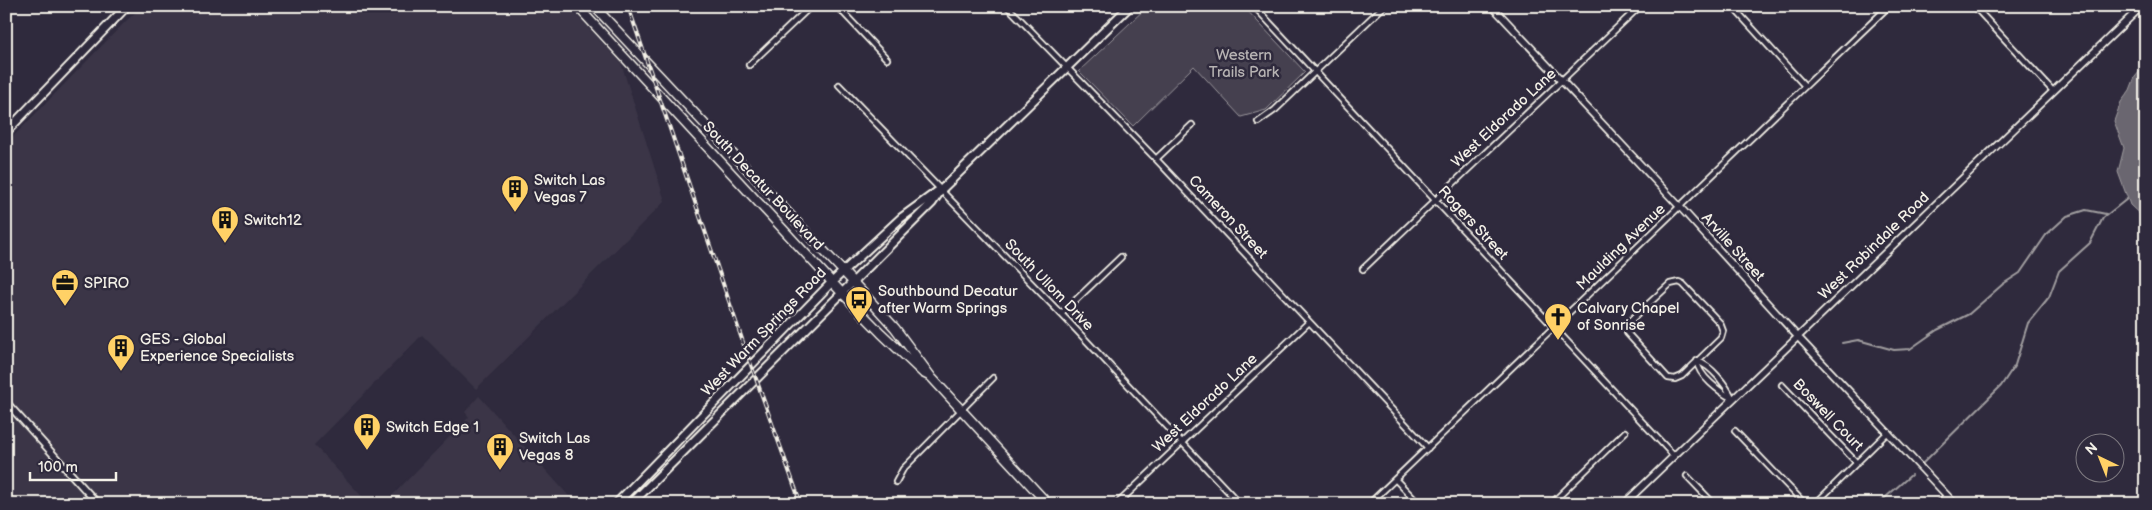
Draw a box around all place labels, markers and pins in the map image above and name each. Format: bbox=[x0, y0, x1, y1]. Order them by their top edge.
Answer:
place label: Switch Las Vegas 7 bbox=[534, 171, 606, 207]
building icon: Switch Las Vegas 7 bbox=[500, 174, 530, 213]
building icon: Switch12 bbox=[210, 205, 240, 244]
place label: Switch12 bbox=[244, 211, 302, 230]
office icon: SPIRO bbox=[50, 268, 80, 307]
place label: SPIRO bbox=[84, 274, 129, 293]
place label: Southbound Decatur after Warm Springs bbox=[878, 282, 1018, 318]
bus stop icon: Southbound Decatur after Warm Springs bbox=[844, 285, 874, 324]
place label: Calvary Chapel of Sonrise bbox=[1577, 299, 1679, 335]
church icon: Calvary Chapel of Sonrise bbox=[1543, 302, 1573, 341]
place label: GES - Global Experience Specialists bbox=[140, 330, 295, 366]
building icon: GES - Global Experience Specialists bbox=[106, 333, 136, 372]
building icon: Switch Edge 1 bbox=[352, 412, 382, 451]
place label: Switch Edge 1 bbox=[386, 418, 479, 437]
place label: Switch Las Vegas 8 bbox=[519, 429, 591, 465]
building icon: Switch Las Vegas 8 bbox=[485, 432, 515, 471]

